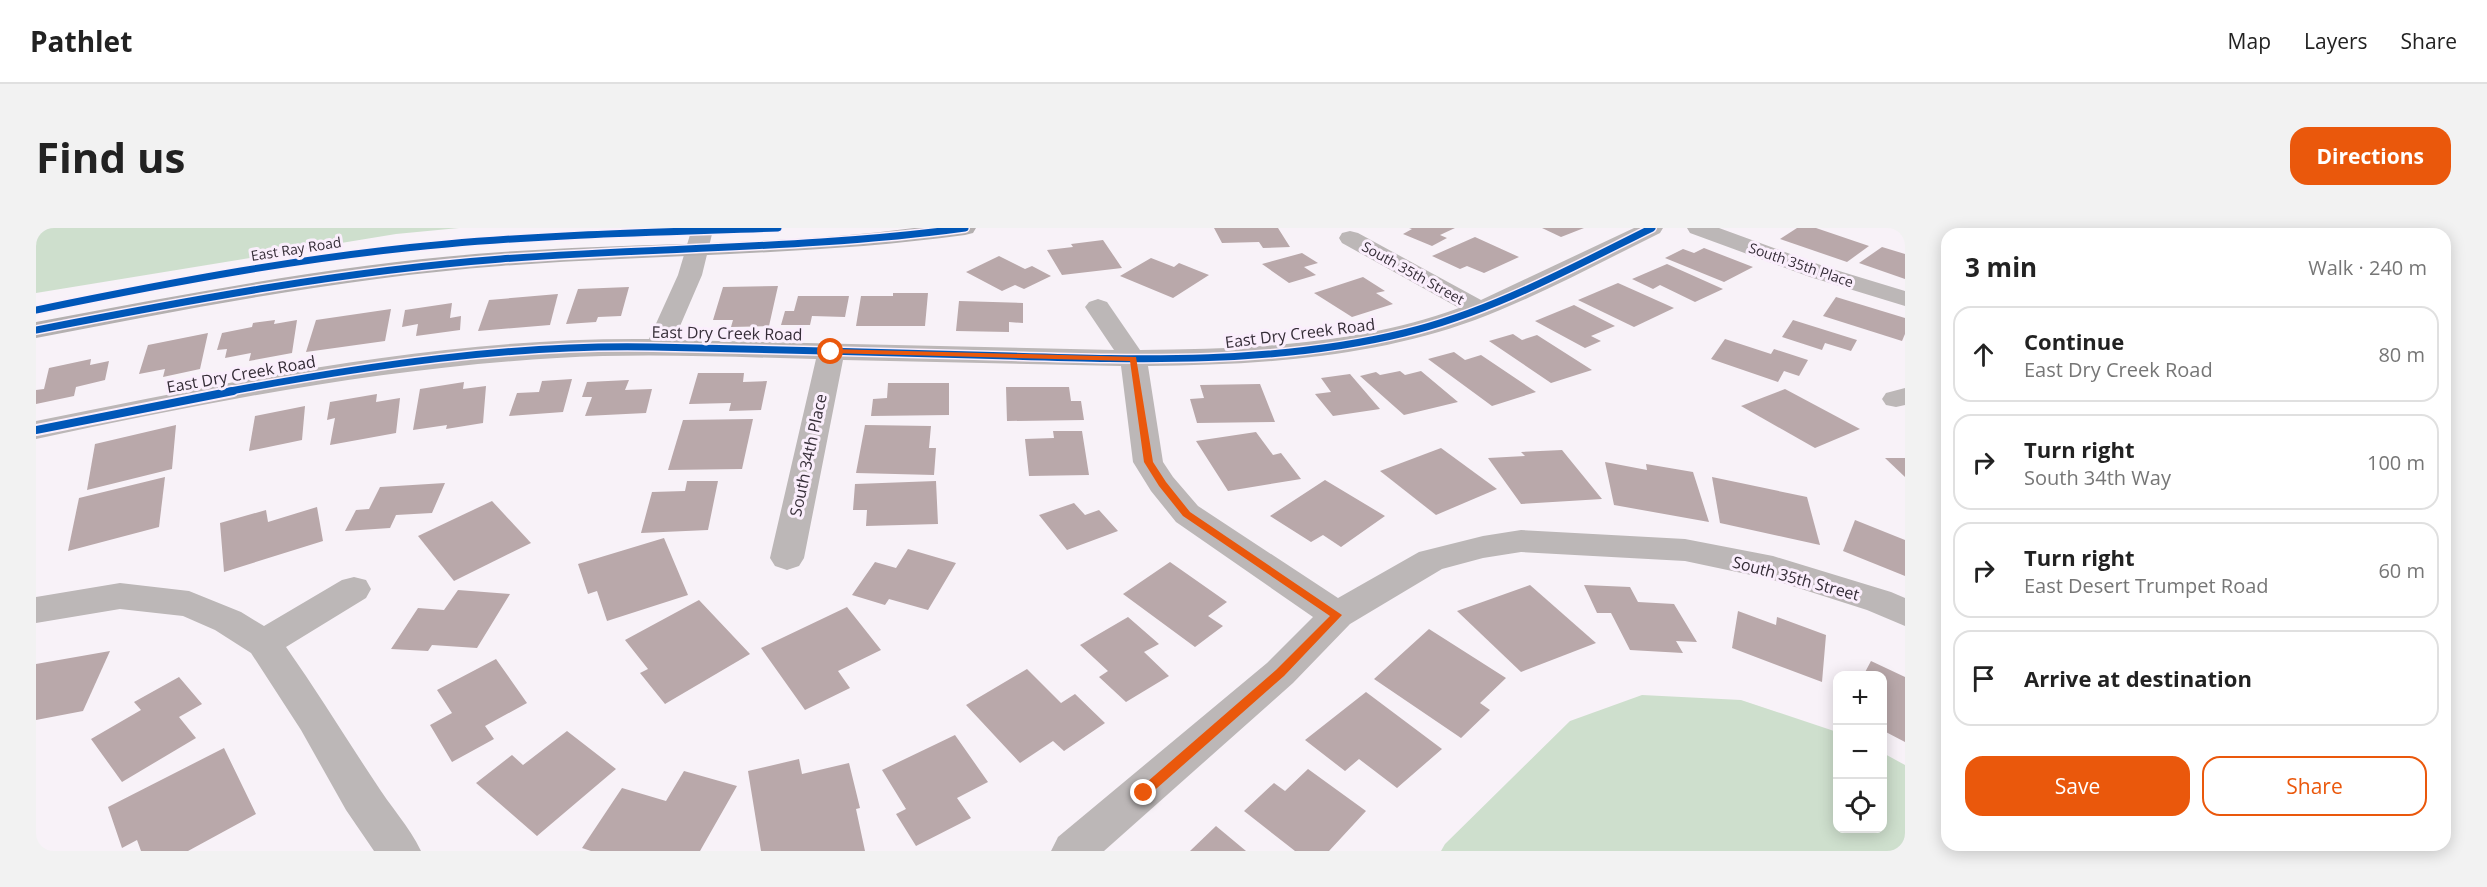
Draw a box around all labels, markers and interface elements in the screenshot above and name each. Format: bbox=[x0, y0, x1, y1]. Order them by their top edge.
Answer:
text: Pathlet bbox=[30, 22, 132, 60]
text: Map bbox=[2228, 27, 2271, 55]
text: Layers bbox=[2304, 27, 2368, 55]
text: Share bbox=[2401, 27, 2457, 55]
button: Directions bbox=[2290, 127, 2451, 185]
text: Find us bbox=[36, 128, 185, 185]
street label: East Ray Road bbox=[249, 232, 343, 265]
street label: South 35th Street bbox=[1359, 237, 1468, 309]
street label: South 35th Place bbox=[1746, 238, 1856, 291]
text: 3 min bbox=[1965, 249, 2037, 285]
text: Walk · 240 m bbox=[2308, 254, 2427, 281]
street label: East Dry Creek Road bbox=[1224, 313, 1376, 353]
street label: East Dry Creek Road bbox=[651, 321, 803, 345]
text: Continue bbox=[2024, 326, 2124, 356]
route start bbox=[817, 338, 843, 364]
icon: ahead bbox=[1967, 338, 2000, 371]
text: 80 m bbox=[2378, 341, 2425, 368]
street label: East Dry Creek Road bbox=[165, 350, 317, 398]
text: East Dry Creek Road bbox=[2024, 356, 2213, 383]
street label: South 34th Place bbox=[784, 392, 832, 518]
text: Turn right bbox=[2024, 434, 2135, 464]
icon: right bbox=[1967, 446, 2000, 479]
text: 100 m bbox=[2367, 449, 2425, 476]
text: South 34th Way bbox=[2024, 464, 2171, 491]
text: Turn right bbox=[2024, 542, 2135, 572]
street label: South 35th Street bbox=[1730, 550, 1862, 606]
icon: right bbox=[1967, 554, 2000, 587]
text: 60 m bbox=[2378, 557, 2425, 584]
text: East Desert Trumpet Road bbox=[2024, 572, 2269, 599]
icon: arrive bbox=[1967, 662, 2000, 695]
text: Arrive at destination bbox=[2024, 663, 2252, 693]
map controls bbox=[1833, 671, 1887, 833]
button: + bbox=[1833, 671, 1887, 725]
button: − bbox=[1833, 725, 1887, 779]
button: Save bbox=[1965, 756, 2190, 816]
button: Share bbox=[2202, 756, 2427, 816]
route end bbox=[1130, 779, 1156, 805]
button: locate bbox=[1833, 779, 1887, 833]

